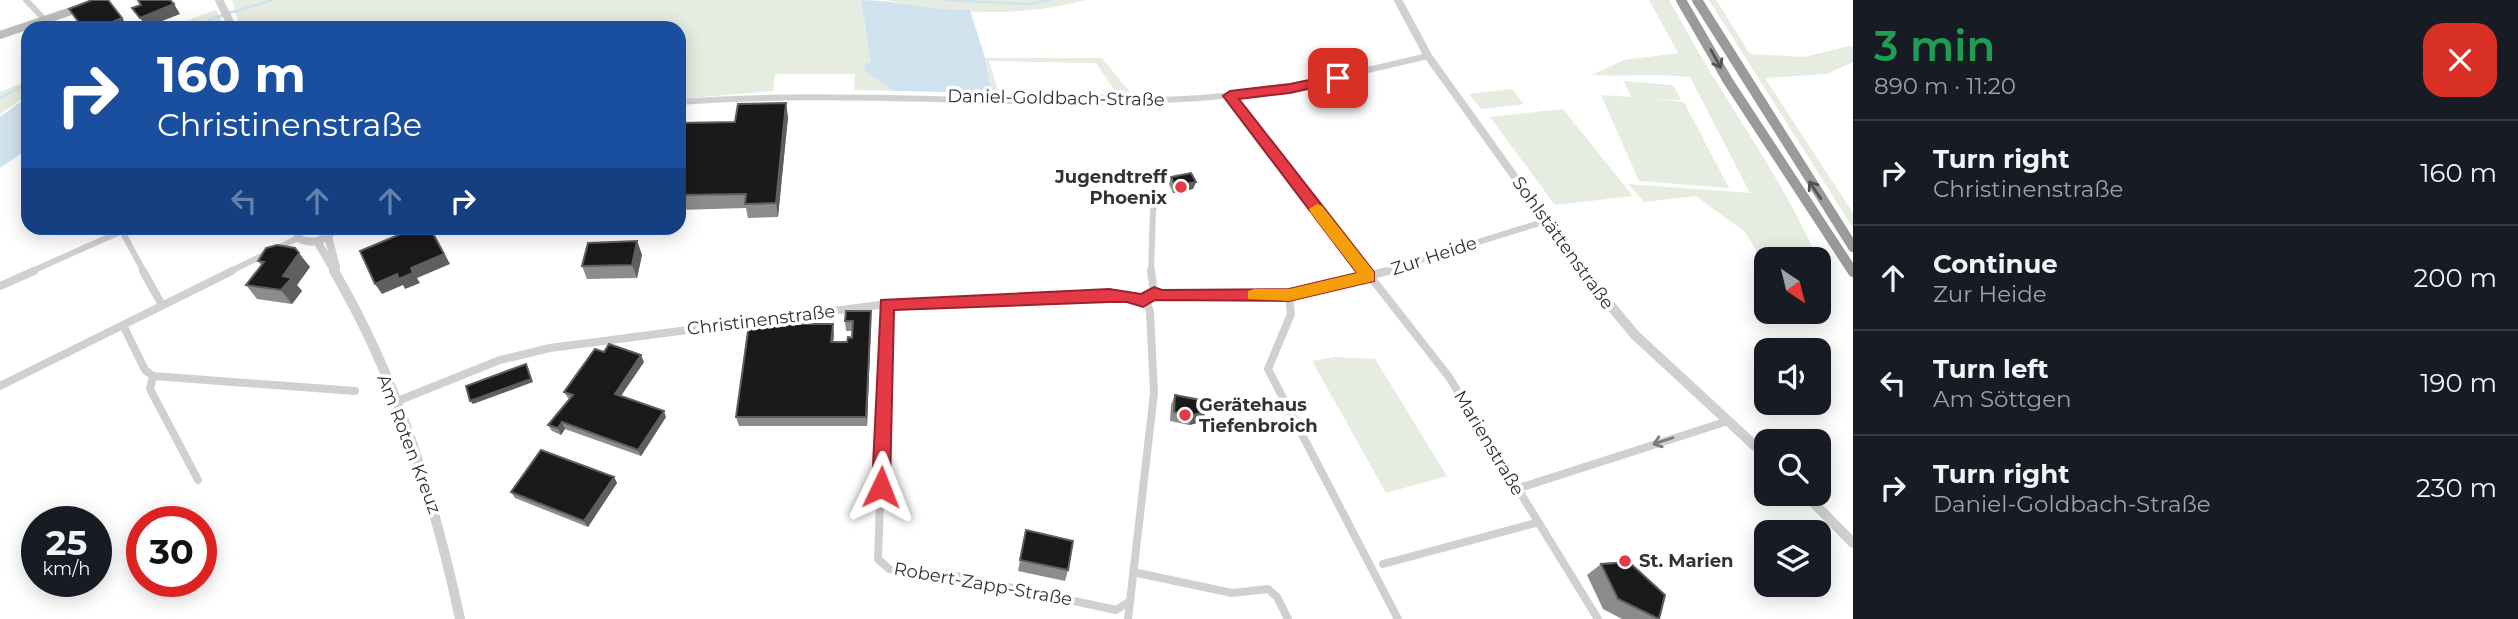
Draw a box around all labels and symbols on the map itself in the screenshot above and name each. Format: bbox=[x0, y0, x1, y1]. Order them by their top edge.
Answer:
pin bbox=[1308, 48, 1368, 108]
one-way arrow bbox=[1710, 48, 1723, 69]
street label: Daniel-Goldbach-Straße bbox=[947, 85, 1165, 111]
place label: Jugendtreff Phoenix bbox=[1054, 166, 1168, 209]
street label: Sohlstättenstraße bbox=[1507, 172, 1619, 314]
marker: Jugendtreff Phoenix bbox=[1173, 179, 1189, 195]
one-way arrow bbox=[1808, 181, 1822, 200]
street label: Zur Heide bbox=[1388, 232, 1480, 280]
north arrow bbox=[1754, 247, 1830, 324]
street label: Christinenstraße bbox=[686, 300, 836, 340]
street label: Am Roten Kreuz bbox=[372, 371, 446, 517]
street label: Marienstraße bbox=[1449, 386, 1529, 500]
place label: Gerätehaus Tiefenbroich bbox=[1199, 394, 1318, 437]
marker: Gerätehaus Tiefenbroich bbox=[1177, 407, 1193, 423]
one-way arrow bbox=[1652, 436, 1674, 449]
position arrow bbox=[844, 450, 918, 524]
speed limit sign: 30 bbox=[126, 506, 217, 597]
place label: St. Marien bbox=[1639, 550, 1734, 572]
marker: St. Marien bbox=[1617, 553, 1633, 569]
street label: Robert-Zapp-Straße bbox=[892, 557, 1074, 611]

